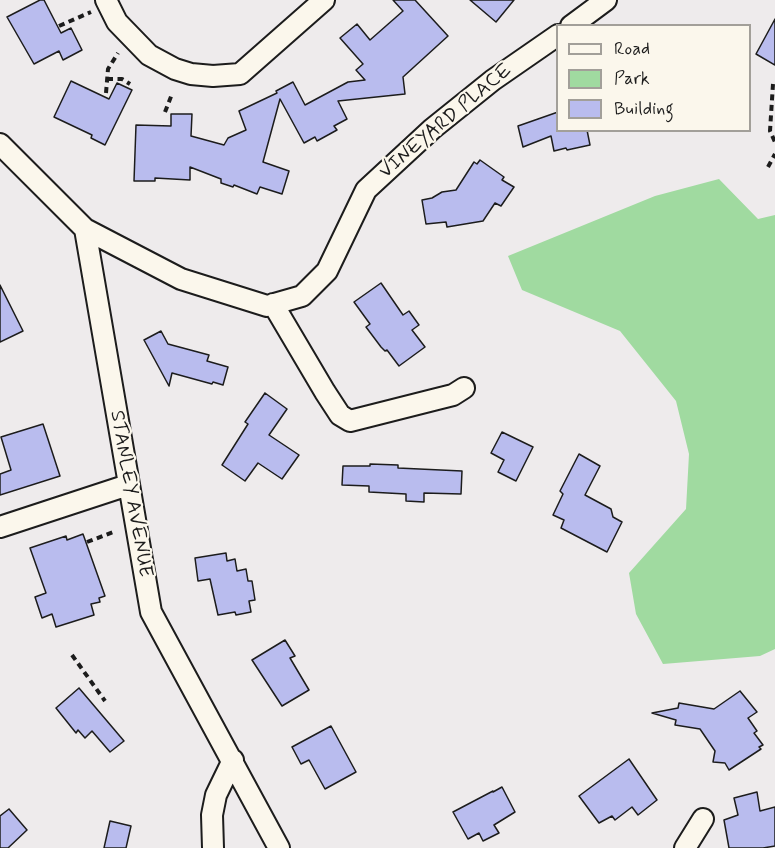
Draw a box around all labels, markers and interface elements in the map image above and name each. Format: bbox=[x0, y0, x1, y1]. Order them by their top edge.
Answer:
legend bbox=[556, 24, 751, 132]
text: Road bbox=[614, 37, 650, 61]
street label: VINEYARD PLACE bbox=[375, 59, 517, 185]
text: Park bbox=[614, 67, 650, 91]
text: Building bbox=[614, 97, 674, 121]
street label: STANLEY AVENUE bbox=[104, 409, 156, 579]

